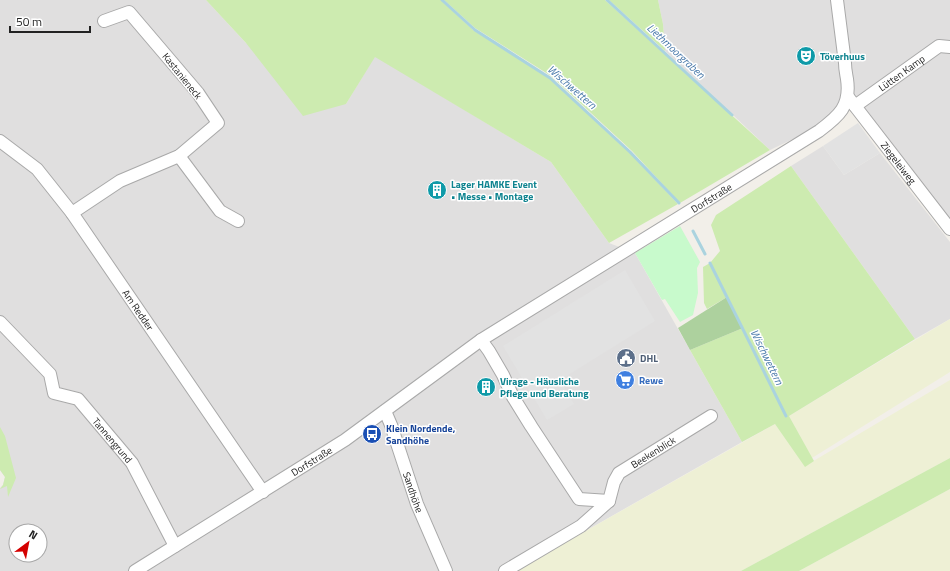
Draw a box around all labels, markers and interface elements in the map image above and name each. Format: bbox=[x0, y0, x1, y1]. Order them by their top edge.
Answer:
scale bar bbox=[10, 8, 90, 34]
text: 50 m bbox=[16, 12, 42, 31]
water label: Liethmoorgraben bbox=[644, 20, 709, 82]
theatre icon: Töverhuus bbox=[795, 45, 817, 67]
street label: Kastanieneck bbox=[159, 49, 206, 103]
place label: Töverhuus bbox=[820, 49, 865, 64]
street label: Lütten Kamp bbox=[875, 51, 928, 95]
water label: Wischwettern bbox=[544, 61, 600, 113]
street label: Ziegeleiweg bbox=[877, 138, 920, 187]
place label: Lager HAMKE Event • Messe • Montage bbox=[451, 177, 537, 204]
building icon: Lager HAMKE Event • Messe • Montage bbox=[426, 179, 448, 201]
street label: Dorfstraße bbox=[688, 179, 735, 216]
street label: Am Redder bbox=[119, 286, 158, 334]
water label: Wischwettern bbox=[747, 327, 788, 388]
public building icon: DHL bbox=[615, 347, 637, 369]
place label: DHL bbox=[640, 351, 658, 366]
supermarket icon: Rewe bbox=[614, 369, 636, 391]
place label: Rewe bbox=[639, 373, 663, 388]
place label: Virage - Häusliche Pflege und Beratung bbox=[500, 374, 589, 401]
building icon: Virage - Häusliche Pflege und Beratung bbox=[475, 376, 497, 398]
street label: Tannengrund bbox=[89, 414, 136, 466]
place label: Klein Nordende, Sandhöhe bbox=[386, 421, 456, 448]
bus stop icon: Klein Nordende, Sandhöhe bbox=[361, 423, 383, 445]
street label: Beekenblick bbox=[628, 432, 678, 472]
street label: Dorfstraße bbox=[288, 442, 335, 479]
street label: Sandhöhe bbox=[399, 470, 427, 515]
north arrow bbox=[8, 523, 48, 563]
text: N bbox=[26, 526, 41, 543]

